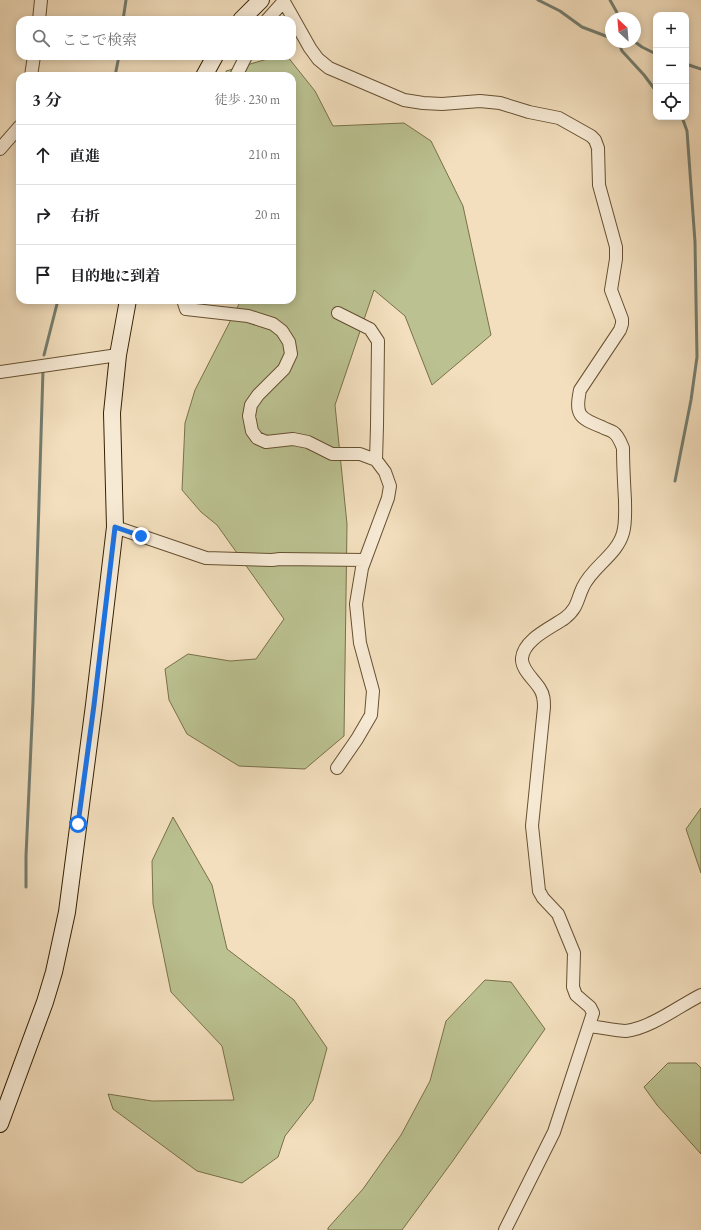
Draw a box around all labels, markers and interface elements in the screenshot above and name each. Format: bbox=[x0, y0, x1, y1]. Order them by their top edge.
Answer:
north arrow bbox=[605, 12, 641, 48]
map controls bbox=[653, 12, 689, 120]
button: + bbox=[653, 12, 689, 48]
search box bbox=[16, 16, 296, 60]
icon: search bbox=[30, 27, 52, 49]
text: ここで検索 bbox=[62, 30, 137, 49]
button: − bbox=[653, 48, 689, 84]
button: locate bbox=[653, 84, 689, 120]
text: 3 分 bbox=[32, 89, 62, 111]
text: 徒歩 · 230 m bbox=[215, 91, 280, 108]
icon: ahead bbox=[32, 144, 54, 166]
text: 直進 bbox=[70, 146, 100, 165]
text: 210 m bbox=[249, 146, 280, 163]
icon: right bbox=[32, 204, 54, 226]
text: 右折 bbox=[70, 206, 100, 225]
text: 20 m bbox=[255, 206, 280, 223]
icon: arrive bbox=[32, 264, 54, 286]
text: 目的地に到着 bbox=[70, 266, 160, 285]
route end bbox=[132, 527, 150, 545]
route start bbox=[69, 815, 87, 833]

